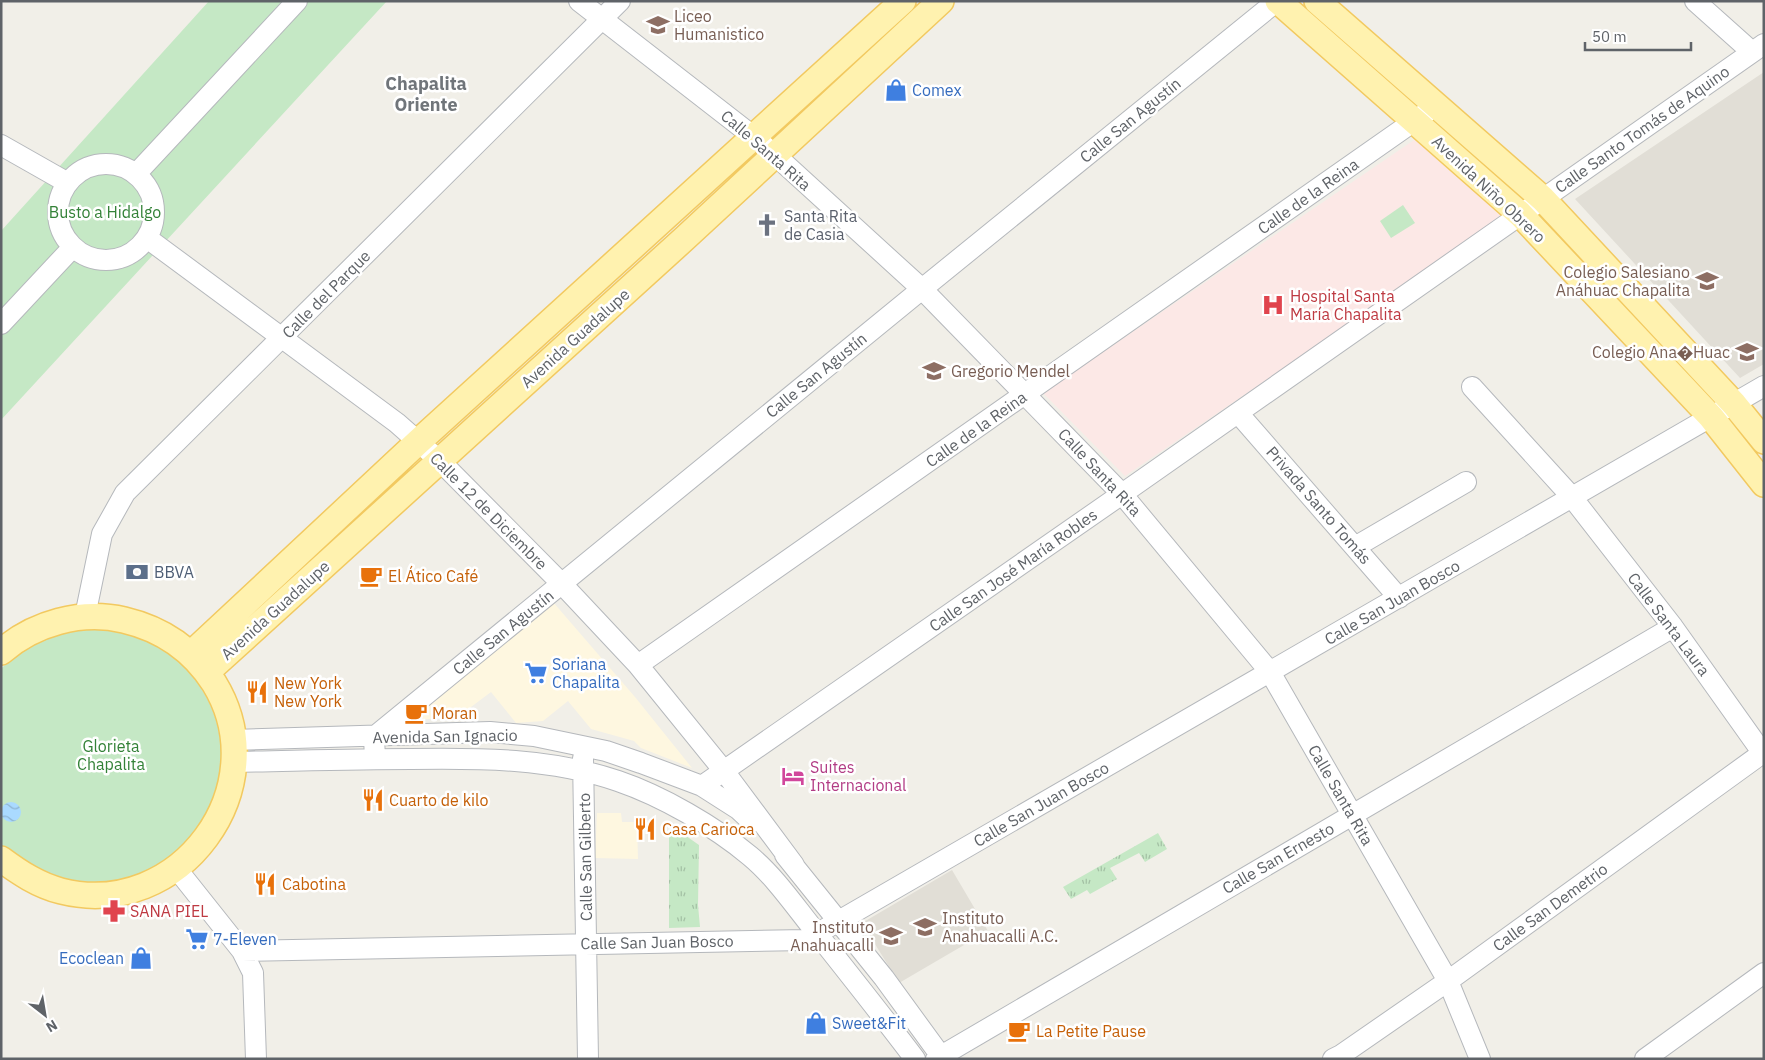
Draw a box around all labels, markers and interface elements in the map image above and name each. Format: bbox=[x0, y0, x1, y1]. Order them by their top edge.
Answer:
place label: Liceo Humanistico bbox=[674, 6, 764, 44]
school or university icon: Liceo Humanistico bbox=[645, 12, 671, 38]
scale bar bbox=[1585, 20, 1691, 52]
text: 50 m bbox=[1592, 27, 1627, 46]
street label: Calle Santo Tomás de Aquino bbox=[1551, 61, 1733, 197]
district label: Chapalita Oriente bbox=[385, 72, 467, 116]
street label: Calle San Agustín bbox=[1075, 73, 1185, 167]
shop icon: Comex bbox=[883, 77, 909, 103]
place label: Comex bbox=[912, 80, 962, 100]
street label: Calle Santa Rita bbox=[717, 105, 816, 195]
street label: Avenida Niño Obrero bbox=[1428, 131, 1550, 247]
street label: Calle de la Reina bbox=[1254, 154, 1363, 238]
park label: Busto a Hidalgo bbox=[49, 202, 161, 222]
place label: Santa Rita de Casia bbox=[784, 206, 858, 244]
church icon: Santa Rita de Casia bbox=[754, 212, 780, 238]
street label: Calle del Parque bbox=[278, 245, 375, 342]
place label: Colegio Salesiano Anáhuac Chapalita bbox=[1556, 262, 1690, 300]
school or university icon: Colegio Salesiano Anáhuac Chapalita bbox=[1694, 268, 1720, 294]
street label: Avenida Guadalupe bbox=[517, 284, 634, 392]
place label: Hospital Santa María Chapalita bbox=[1290, 286, 1402, 324]
hospital icon: Hospital Santa María Chapalita bbox=[1260, 292, 1286, 318]
street label: Calle San Agustín bbox=[761, 328, 871, 422]
school or university icon: Colegio Ana�Huac bbox=[1734, 339, 1760, 365]
place label: Colegio Ana�Huac bbox=[1592, 342, 1730, 362]
school or university icon: Gregorio Mendel bbox=[921, 358, 947, 384]
place label: Gregorio Mendel bbox=[951, 361, 1070, 381]
street label: Calle de la Reina bbox=[922, 387, 1031, 471]
street label: Calle Santa Rita bbox=[1054, 424, 1146, 520]
street label: Privada Santo Tomás bbox=[1262, 442, 1376, 568]
street label: Calle 12 de Diciembre bbox=[426, 448, 552, 574]
street label: Calle San José María Robles bbox=[925, 504, 1101, 636]
street label: Calle San Juan Bosco bbox=[1321, 555, 1463, 649]
street label: Avenida Guadalupe bbox=[217, 556, 334, 664]
bank icon: BBVA bbox=[124, 559, 150, 585]
place label: BBVA bbox=[154, 562, 194, 582]
cafe icon: El Ático Café bbox=[358, 563, 384, 589]
place label: El Ático Café bbox=[388, 565, 479, 586]
street label: Calle Santa Laura bbox=[1624, 568, 1715, 680]
street label: Calle San Agustín bbox=[448, 585, 558, 679]
place label: Soriana Chapalita bbox=[552, 654, 620, 692]
supermarket icon: Soriana Chapalita bbox=[523, 660, 549, 686]
place label: New York New York bbox=[274, 673, 343, 711]
restaurant icon: New York New York bbox=[244, 679, 270, 705]
cafe icon: Moran bbox=[403, 700, 429, 726]
place label: Moran bbox=[432, 703, 477, 723]
street label: Avenida San Ignacio bbox=[372, 725, 518, 747]
park label: Glorieta Chapalita bbox=[77, 736, 145, 774]
street label: Calle Santa Rita bbox=[1304, 741, 1378, 849]
place label: Suites Internacional bbox=[810, 757, 906, 795]
street label: Calle San Juan Bosco bbox=[970, 757, 1112, 851]
hotel icon: Suites Internacional bbox=[780, 763, 806, 789]
restaurant icon: Cuarto de kilo bbox=[360, 787, 386, 813]
place label: Cuarto de kilo bbox=[389, 790, 488, 810]
street label: Calle San Gilberto bbox=[574, 793, 596, 921]
restaurant icon: Casa Carioca bbox=[632, 816, 658, 842]
street label: Calle San Ernesto bbox=[1219, 818, 1337, 898]
place label: Casa Carioca bbox=[662, 819, 755, 839]
street label: Calle San Demetrio bbox=[1489, 859, 1611, 955]
restaurant icon: Cabotina bbox=[252, 871, 278, 897]
place label: Cabotina bbox=[282, 874, 346, 894]
pharmacy icon: SANA PIEL bbox=[101, 898, 127, 924]
place label: SANA PIEL bbox=[130, 901, 208, 921]
place label: Instituto Anahuacalli A.C. bbox=[942, 908, 1058, 946]
school or university icon: Instituto Anahuacalli A.C. bbox=[912, 914, 938, 940]
place label: Instituto Anahuacalli bbox=[790, 917, 874, 955]
school or university icon: Instituto Anahuacalli bbox=[878, 923, 904, 949]
supermarket icon: 7-Eleven bbox=[184, 926, 210, 952]
place label: 7-Eleven bbox=[213, 929, 277, 949]
street label: Calle San Juan Bosco bbox=[580, 931, 734, 953]
shop icon: Ecoclean bbox=[128, 945, 154, 971]
place label: Ecoclean bbox=[59, 948, 124, 968]
north arrow bbox=[20, 990, 70, 1040]
shop icon: Sweet&Fit bbox=[803, 1010, 829, 1036]
place label: Sweet&Fit bbox=[832, 1013, 906, 1033]
text: N bbox=[43, 1016, 61, 1036]
cafe icon: La Petite Pause bbox=[1006, 1018, 1032, 1044]
place label: La Petite Pause bbox=[1036, 1021, 1146, 1041]

